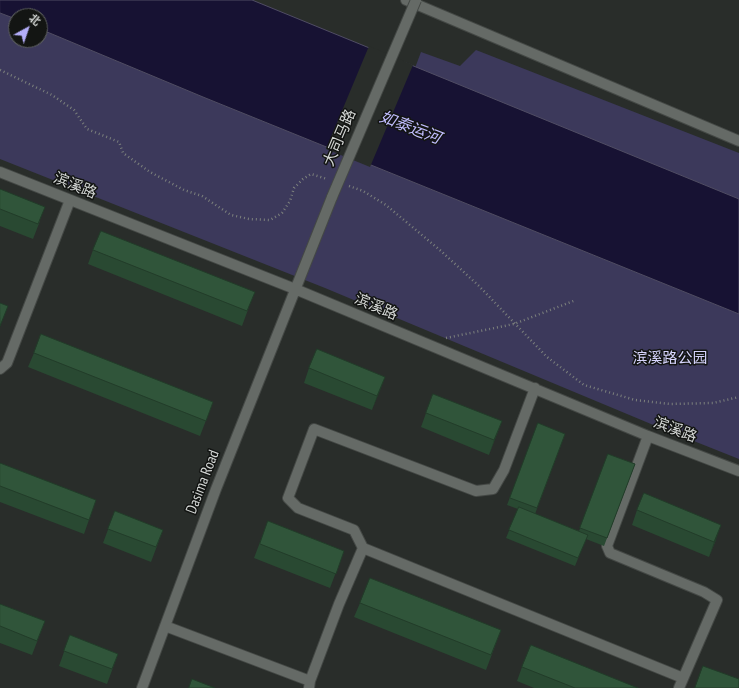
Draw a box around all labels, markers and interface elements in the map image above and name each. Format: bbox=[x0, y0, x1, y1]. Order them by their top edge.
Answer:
north arrow bbox=[8, 8, 48, 48]
text: 北 bbox=[26, 11, 44, 28]
street label: 大司马路 bbox=[320, 107, 360, 169]
water label: 如泰运河 bbox=[377, 108, 443, 148]
street label: 滨溪路 bbox=[51, 169, 99, 203]
street label: 滨溪路 bbox=[352, 290, 400, 324]
park label: 滨溪路公园 bbox=[633, 350, 707, 368]
street label: 滨溪路 bbox=[651, 414, 699, 446]
street label: Dasima Road bbox=[183, 448, 223, 516]

